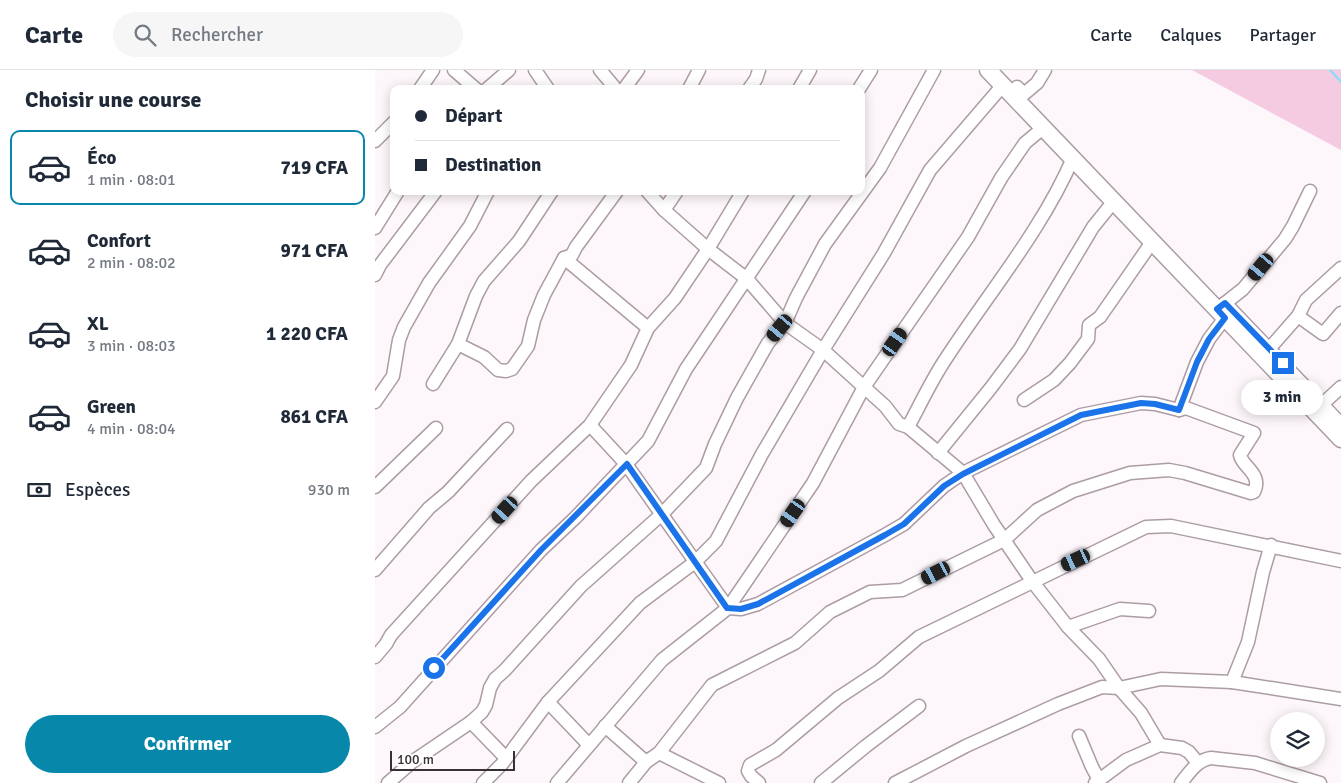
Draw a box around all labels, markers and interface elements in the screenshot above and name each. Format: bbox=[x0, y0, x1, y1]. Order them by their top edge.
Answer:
search box bbox=[113, 12, 463, 57]
text: Carte bbox=[25, 20, 83, 50]
icon: search bbox=[131, 21, 159, 49]
text: Rechercher bbox=[171, 23, 263, 47]
text: Carte bbox=[1090, 24, 1132, 46]
text: Calques bbox=[1160, 24, 1222, 46]
text: Partager bbox=[1250, 24, 1316, 46]
text: Choisir une course bbox=[25, 86, 201, 113]
text: Départ bbox=[445, 104, 502, 128]
icon: car bbox=[27, 145, 72, 190]
text: Éco bbox=[87, 146, 117, 170]
text: Destination bbox=[445, 153, 541, 177]
text: 719 CFA bbox=[280, 156, 348, 180]
text: 1 min · 08:01 bbox=[87, 170, 176, 190]
icon: car bbox=[27, 228, 72, 273]
text: Confort bbox=[87, 229, 151, 253]
text: 971 CFA bbox=[280, 239, 348, 263]
car bbox=[1245, 251, 1276, 283]
text: 2 min · 08:02 bbox=[87, 253, 176, 273]
icon: car bbox=[27, 311, 72, 356]
text: XL bbox=[87, 312, 109, 336]
car bbox=[764, 312, 795, 344]
text: 1 220 CFA bbox=[266, 322, 348, 346]
car bbox=[880, 325, 909, 359]
text: 3 min · 08:03 bbox=[87, 336, 176, 356]
route end bbox=[1272, 352, 1294, 374]
callout: 3 min bbox=[1242, 380, 1324, 416]
text: 3 min bbox=[1263, 387, 1301, 407]
icon: car bbox=[27, 394, 72, 439]
text: Green bbox=[87, 395, 136, 419]
text: 861 CFA bbox=[280, 405, 348, 429]
text: 4 min · 08:04 bbox=[87, 419, 176, 439]
icon: cash bbox=[25, 476, 53, 504]
text: Espèces bbox=[65, 478, 130, 502]
text: 930 m bbox=[308, 480, 350, 500]
car bbox=[489, 494, 520, 526]
car bbox=[778, 496, 807, 530]
car bbox=[1059, 547, 1092, 573]
car bbox=[919, 560, 952, 586]
route start bbox=[423, 657, 445, 679]
map controls bbox=[1270, 712, 1325, 767]
button: layers bbox=[1270, 712, 1325, 767]
button: Confirmer bbox=[25, 715, 350, 773]
scale bar bbox=[390, 748, 515, 771]
text: 100 m bbox=[397, 751, 434, 768]

